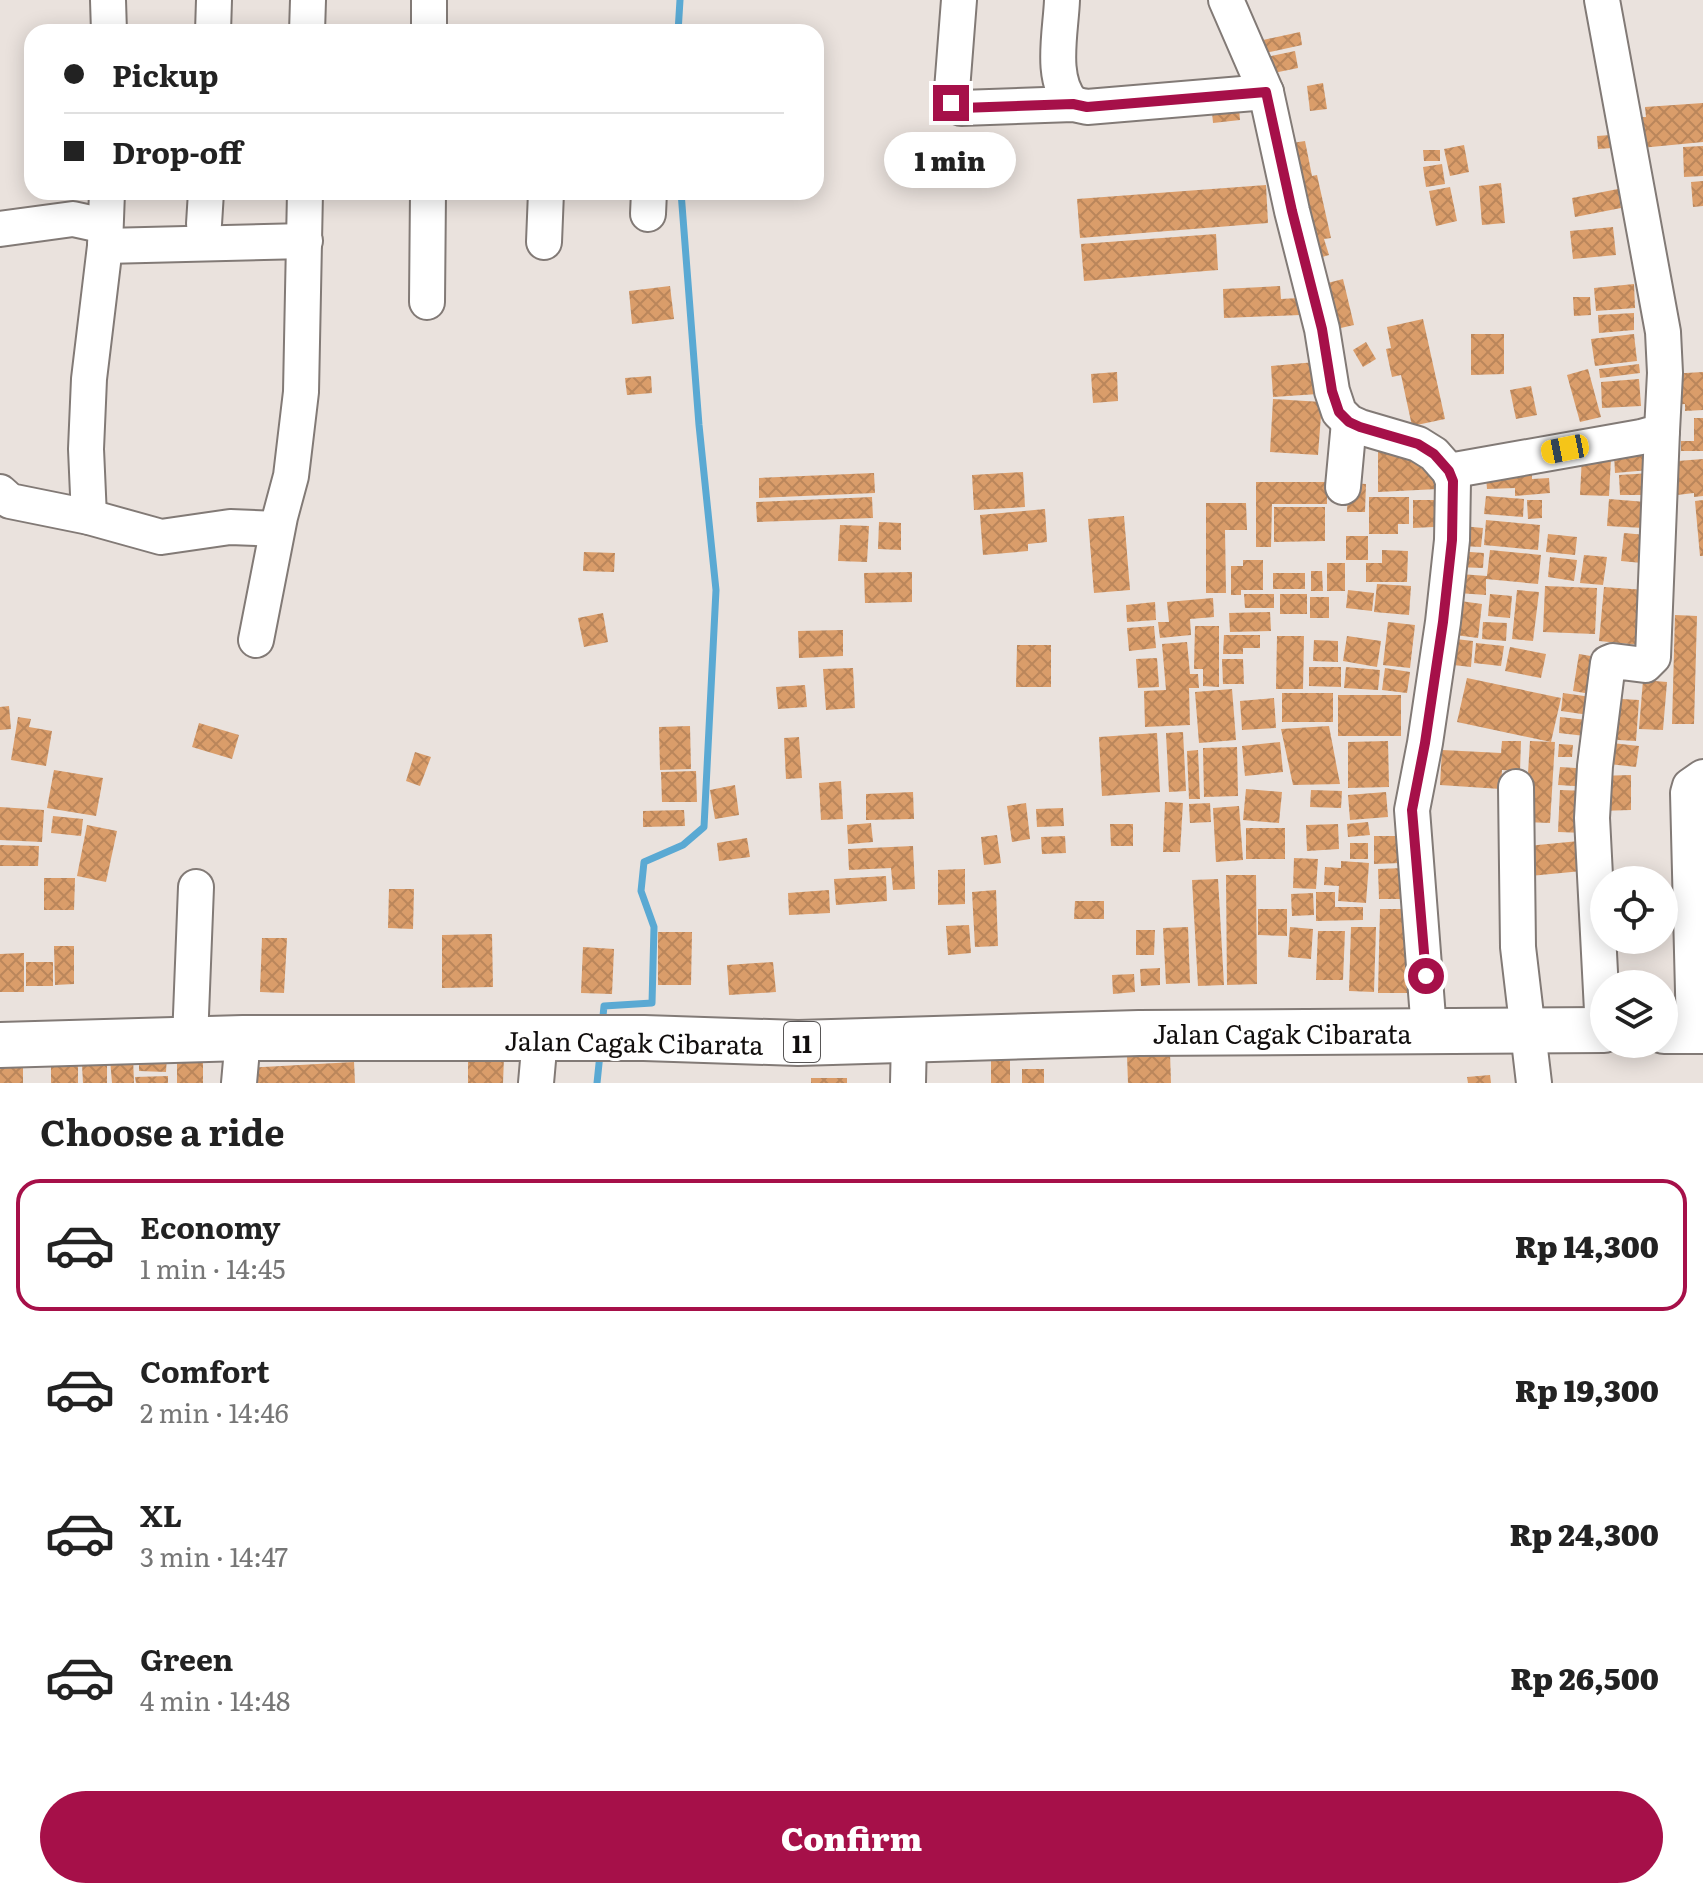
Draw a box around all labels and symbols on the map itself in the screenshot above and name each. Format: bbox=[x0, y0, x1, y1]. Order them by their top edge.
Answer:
route end bbox=[933, 85, 969, 121]
callout: 1 min bbox=[885, 131, 1017, 187]
car bbox=[1539, 433, 1591, 465]
route start bbox=[1408, 958, 1444, 994]
street label: Jalan Cagak Cibarata bbox=[1152, 1013, 1412, 1052]
street label: Jalan Cagak Cibarata bbox=[504, 1019, 764, 1063]
road number: 11 bbox=[784, 1022, 820, 1062]

